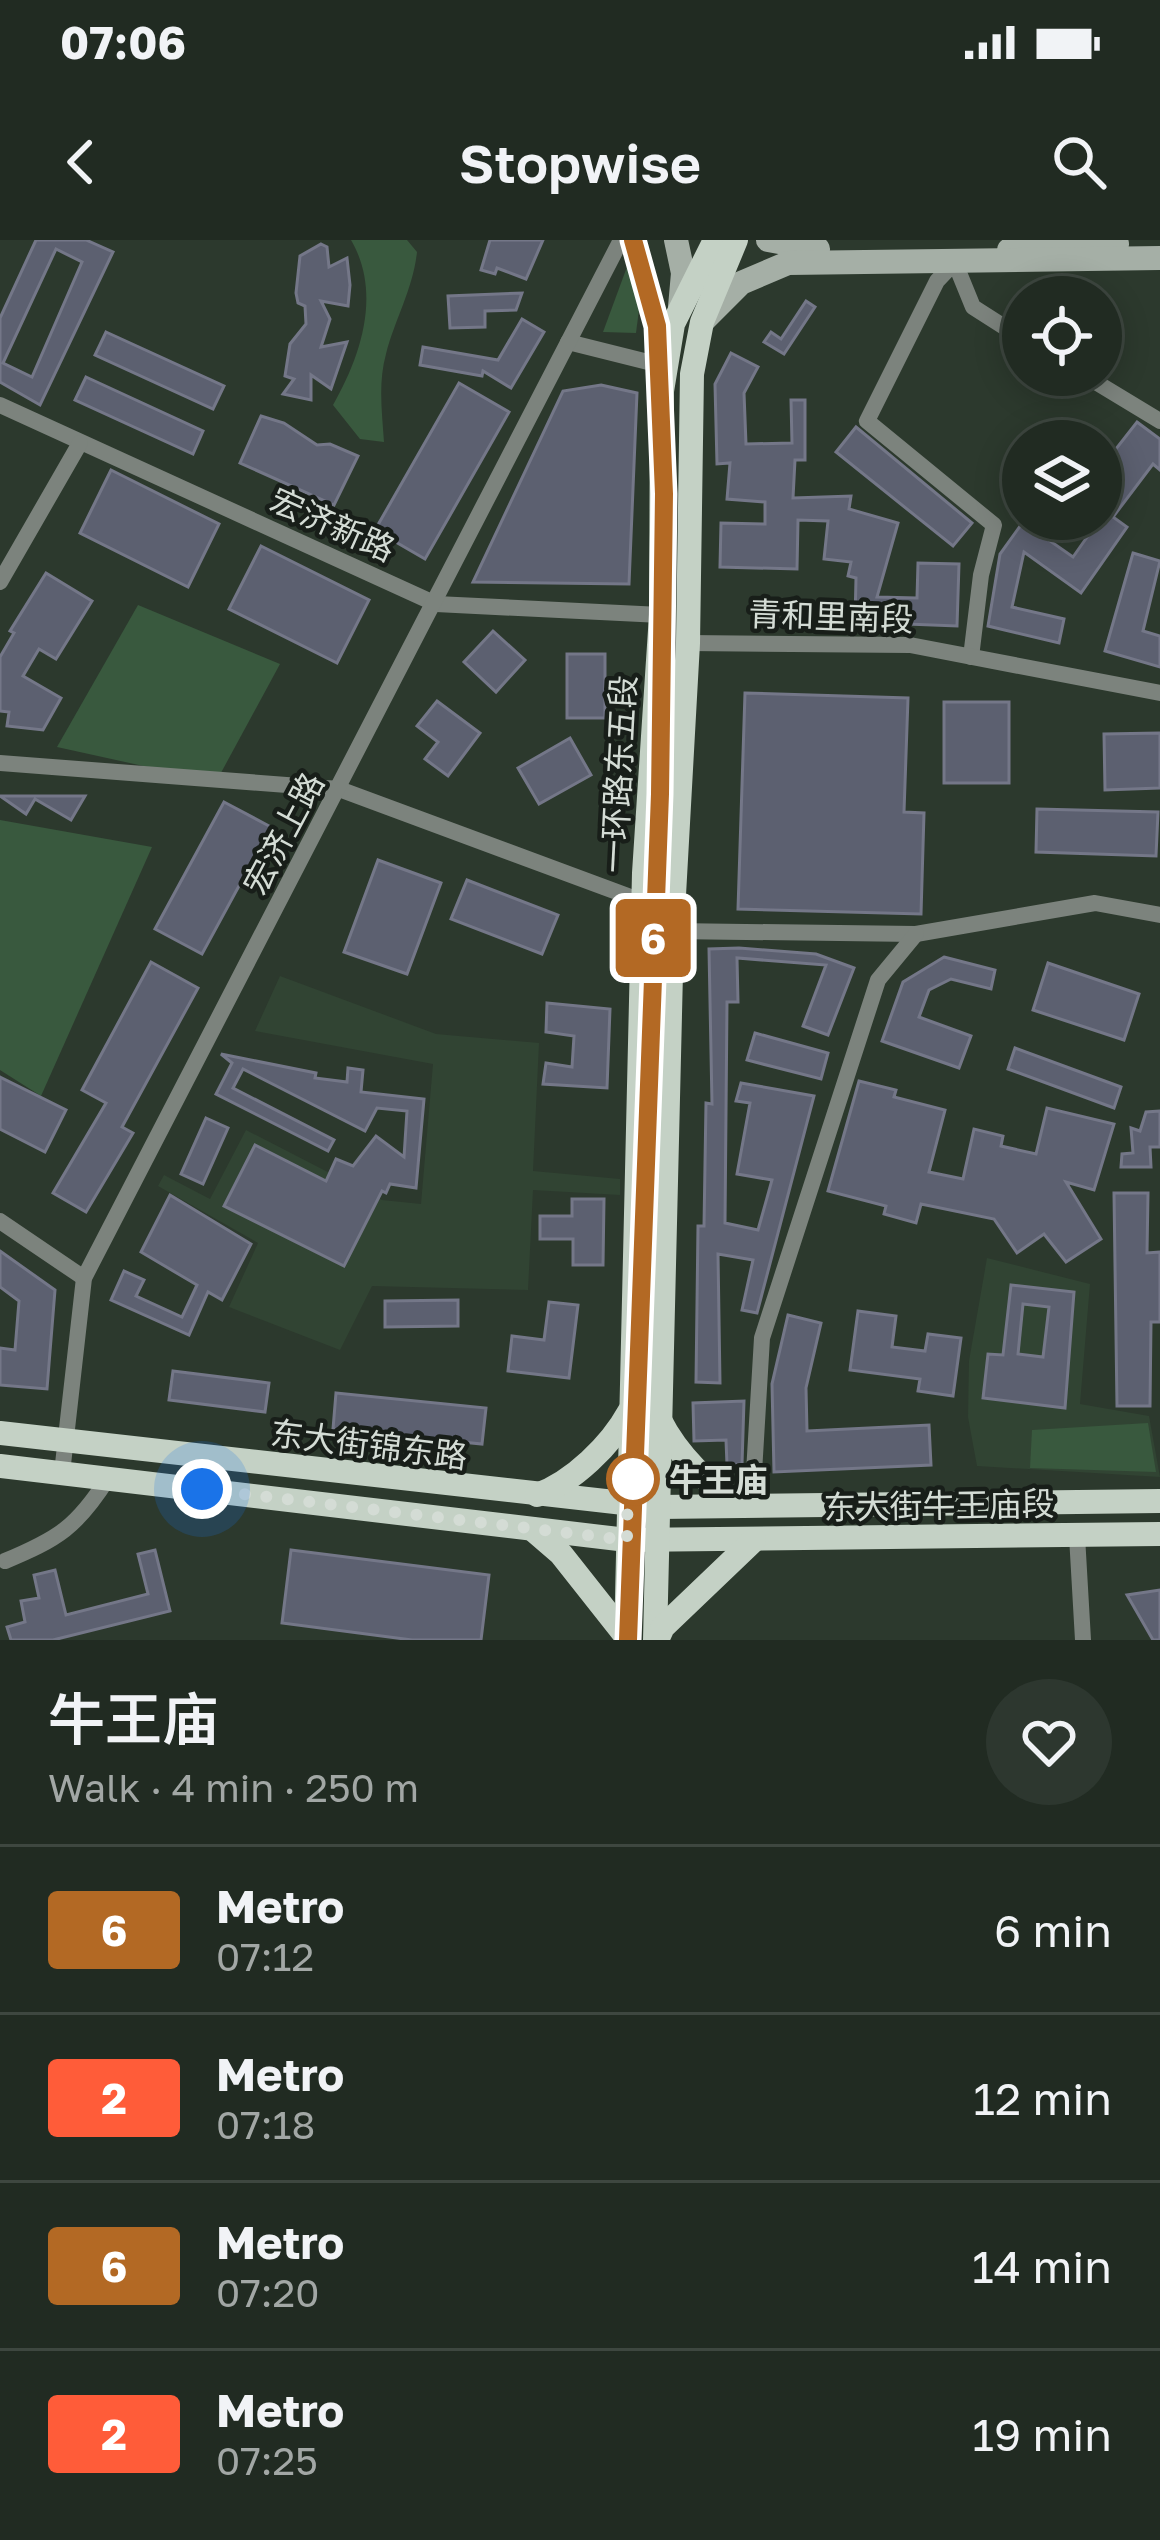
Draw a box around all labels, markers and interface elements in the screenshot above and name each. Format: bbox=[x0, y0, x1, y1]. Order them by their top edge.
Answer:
text: 07:06 bbox=[60, 15, 186, 69]
icon: back bbox=[48, 129, 114, 195]
icon: search bbox=[1046, 129, 1112, 195]
text: Stopwise bbox=[459, 130, 701, 195]
map controls bbox=[1002, 276, 1122, 540]
button: locate bbox=[1002, 276, 1122, 396]
button: layers bbox=[1002, 420, 1122, 540]
street label: 宏济新路 bbox=[265, 479, 401, 569]
street label: 青和里南段 bbox=[748, 594, 914, 638]
street label: 一环路东五段 bbox=[593, 674, 643, 874]
street label: 宏济上路 bbox=[235, 766, 331, 900]
line badge: 6 bbox=[614, 899, 692, 977]
text: 6 bbox=[640, 913, 666, 963]
street label: 东大街锦东路 bbox=[268, 1413, 470, 1475]
marker: 牛王庙 bbox=[608, 1454, 658, 1504]
your location bbox=[172, 1459, 232, 1519]
place label: 牛王庙 bbox=[669, 1460, 768, 1499]
street label: 东大街牛王庙段 bbox=[823, 1483, 1055, 1527]
button: heart bbox=[986, 1679, 1112, 1805]
text: 牛王庙 bbox=[48, 1684, 219, 1753]
text: Walk · 4 min · 250 m bbox=[48, 1764, 419, 1811]
text: Metro bbox=[216, 1879, 344, 1933]
text: 6 min bbox=[994, 1903, 1112, 1957]
text: 6 bbox=[101, 1905, 127, 1955]
text: 07:12 bbox=[216, 1933, 314, 1980]
text: Metro bbox=[216, 2047, 344, 2101]
text: 12 min bbox=[973, 2071, 1112, 2125]
text: 2 bbox=[101, 2073, 127, 2123]
text: 07:18 bbox=[216, 2101, 315, 2148]
text: Metro bbox=[216, 2215, 344, 2269]
text: 14 min bbox=[972, 2239, 1112, 2293]
text: 6 bbox=[101, 2241, 127, 2291]
text: 07:20 bbox=[216, 2269, 319, 2316]
text: Metro bbox=[216, 2383, 344, 2437]
text: 19 min bbox=[972, 2407, 1112, 2461]
text: 2 bbox=[101, 2409, 127, 2459]
text: 07:25 bbox=[216, 2437, 318, 2484]

